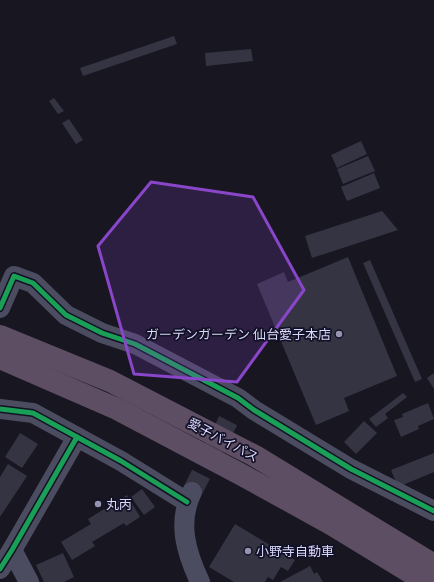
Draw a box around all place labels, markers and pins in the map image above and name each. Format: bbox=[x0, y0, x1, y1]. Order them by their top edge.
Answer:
place label: ガーデンガーデン 仙台愛子本店 bbox=[146, 326, 331, 343]
marker: ガーデンガーデン 仙台愛子本店 bbox=[334, 329, 344, 339]
place label: 丸丙 bbox=[106, 496, 132, 513]
marker: 丸丙 bbox=[93, 499, 103, 509]
place label: 小野寺自動車 bbox=[256, 543, 334, 560]
marker: 小野寺自動車 bbox=[243, 546, 253, 556]

